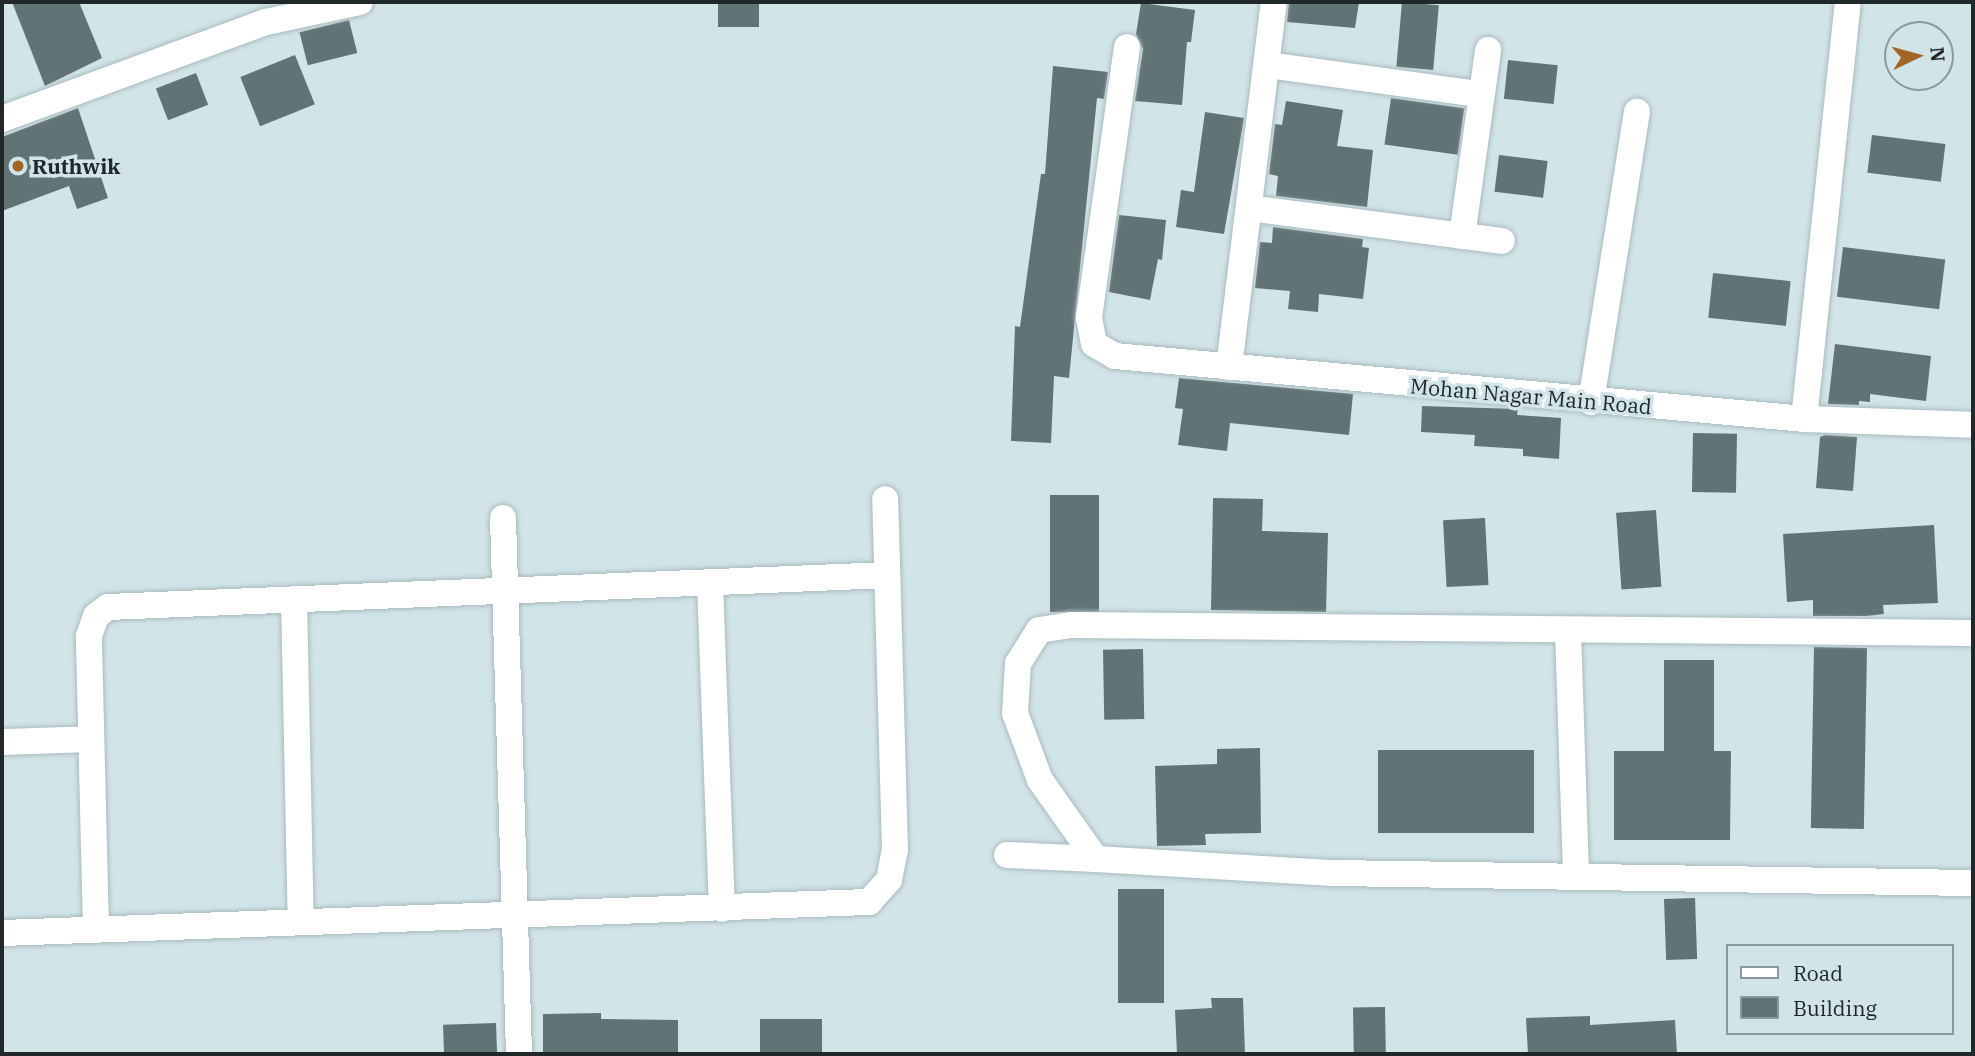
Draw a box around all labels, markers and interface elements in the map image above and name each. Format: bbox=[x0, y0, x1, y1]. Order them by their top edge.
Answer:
north arrow bbox=[1884, 21, 1954, 91]
text: N bbox=[1925, 46, 1951, 63]
place label: Ruthwik bbox=[32, 153, 120, 179]
marker: Ruthwik bbox=[10, 158, 26, 174]
street label: Mohan Nagar Main Road bbox=[1409, 373, 1653, 419]
legend bbox=[1727, 944, 1954, 1035]
text: Road bbox=[1793, 959, 1843, 987]
text: Building bbox=[1793, 994, 1877, 1022]

